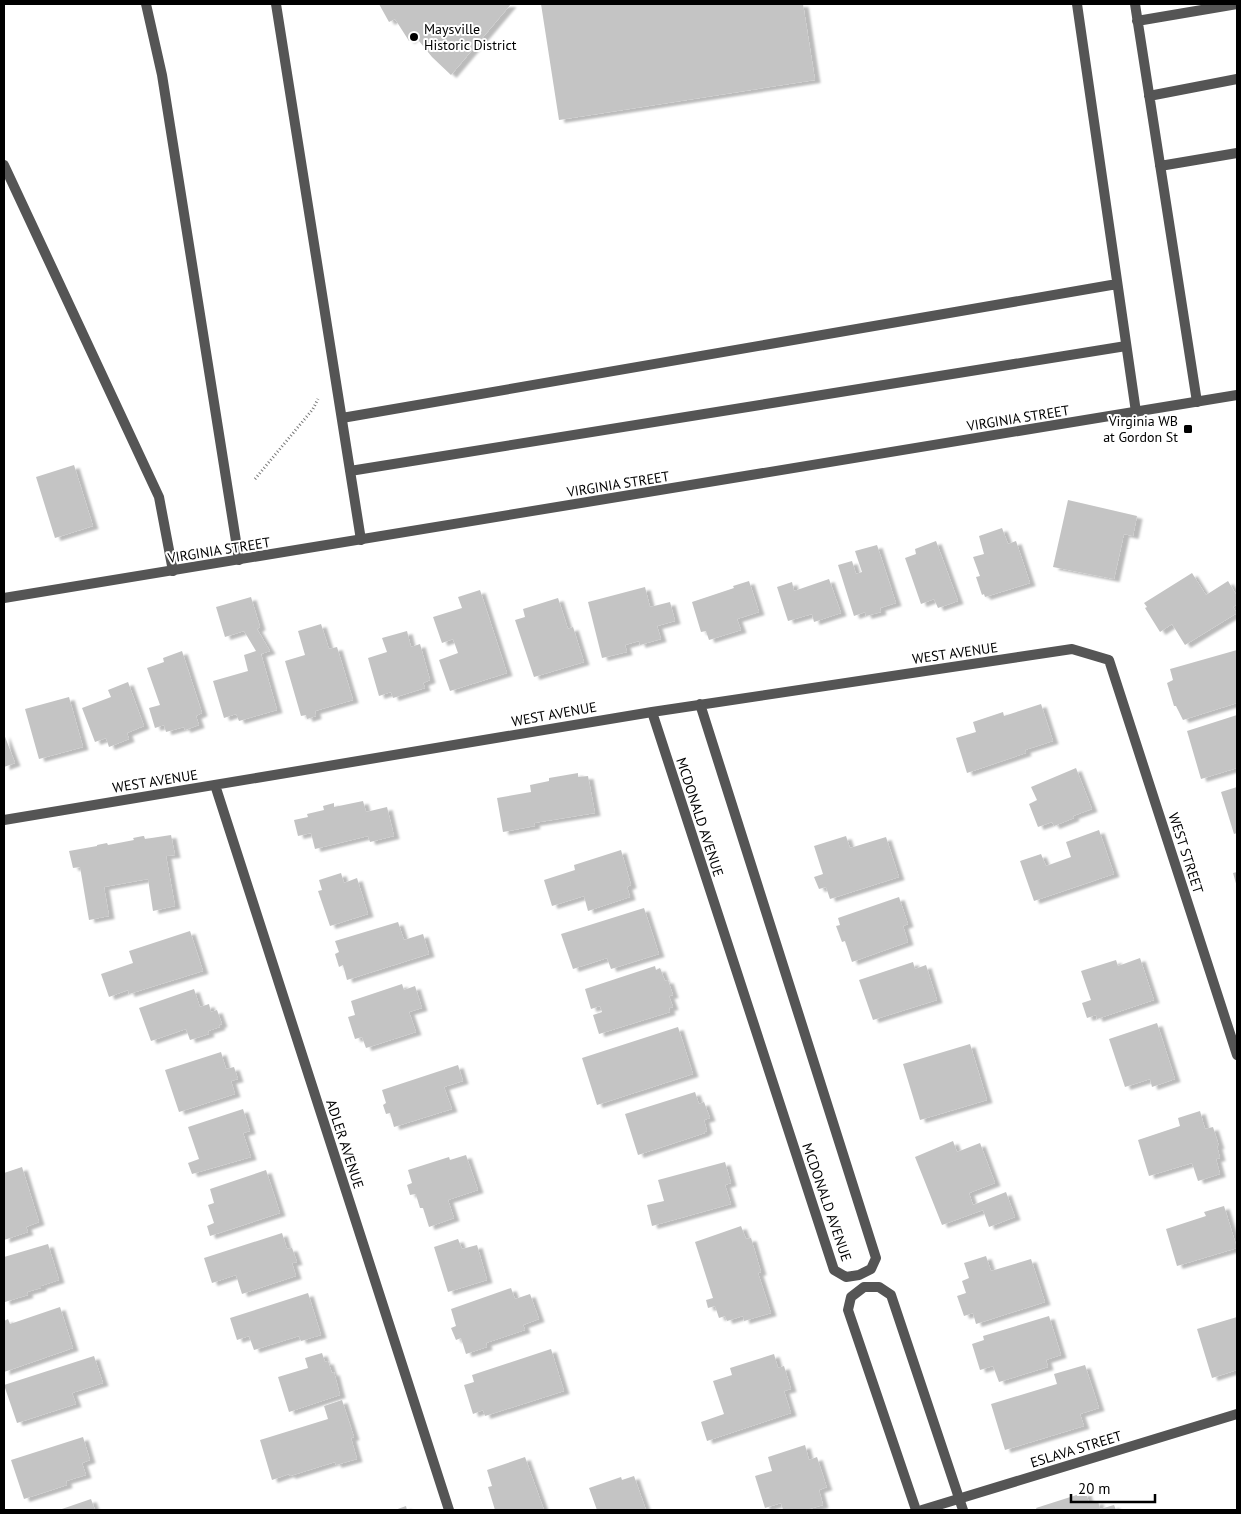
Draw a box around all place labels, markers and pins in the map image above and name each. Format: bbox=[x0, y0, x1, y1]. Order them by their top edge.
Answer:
place label: Maysville Historic District bbox=[424, 20, 517, 54]
marker: Maysville Historic District bbox=[408, 31, 420, 43]
place label: Virginia WB at Gordon St bbox=[1103, 412, 1178, 446]
marker: Virginia WB at Gordon St bbox=[1182, 423, 1194, 435]

